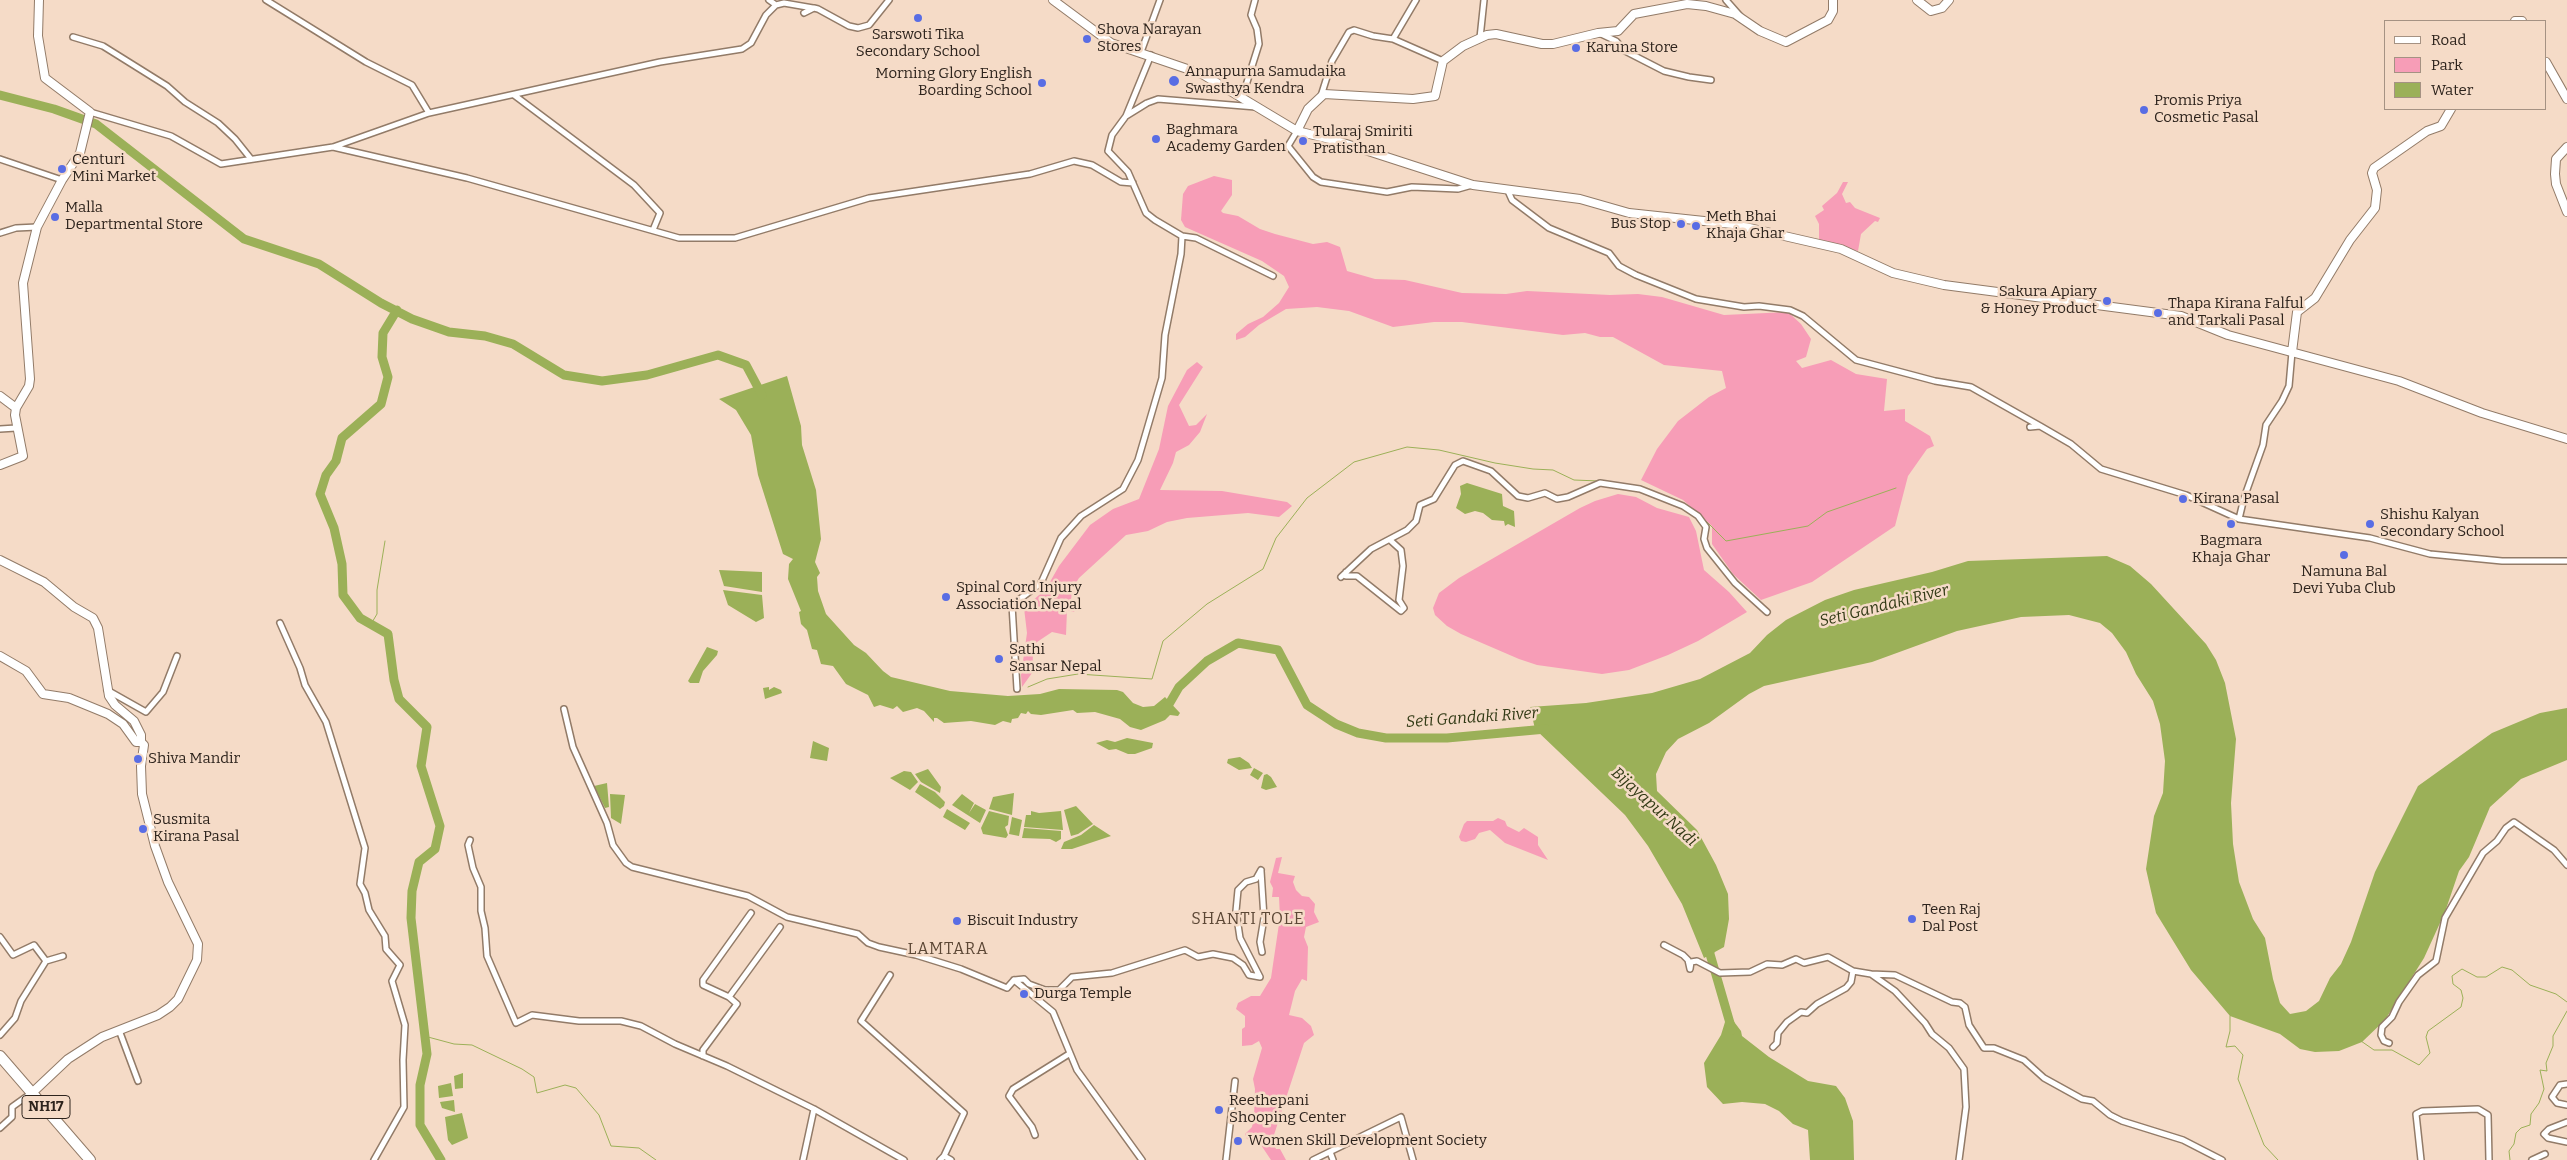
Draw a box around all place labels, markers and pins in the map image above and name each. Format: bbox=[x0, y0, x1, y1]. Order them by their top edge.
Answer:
marker: Sarswoti Tika Secondary School bbox=[912, 12, 924, 24]
place label: Shova Narayan Stores bbox=[1097, 21, 1202, 56]
place label: Sarswoti Tika Secondary School bbox=[856, 26, 980, 61]
marker: Shova Narayan Stores bbox=[1081, 33, 1093, 45]
place label: Karuna Store bbox=[1586, 39, 1678, 57]
marker: Karuna Store bbox=[1570, 42, 1582, 54]
place label: Annapurna Samudaika Swasthya Kendra bbox=[1185, 63, 1346, 98]
place label: Morning Glory English Boarding School bbox=[875, 65, 1032, 100]
marker: Annapurna Samudaika Swasthya Kendra bbox=[1167, 74, 1181, 88]
marker: Morning Glory English Boarding School bbox=[1036, 77, 1048, 89]
place label: Promis Priya Cosmetic Pasal bbox=[2154, 92, 2259, 127]
marker: Promis Priya Cosmetic Pasal bbox=[2138, 104, 2150, 116]
place label: Baghmara Academy Garden bbox=[1166, 121, 1286, 156]
place label: Tularaj Smiriti Pratisthan bbox=[1313, 123, 1413, 158]
marker: Baghmara Academy Garden bbox=[1150, 133, 1162, 145]
marker: Tularaj Smiriti Pratisthan bbox=[1297, 135, 1309, 147]
place label: Centuri Mini Market bbox=[72, 151, 156, 186]
marker: Centuri Mini Market bbox=[56, 163, 68, 175]
place label: Malla Departmental Store bbox=[65, 199, 203, 234]
place label: Meth Bhai Khaja Ghar bbox=[1706, 208, 1784, 243]
marker: Malla Departmental Store bbox=[49, 211, 61, 223]
place label: Bus Stop bbox=[1611, 215, 1671, 233]
marker: Bus Stop bbox=[1675, 218, 1687, 230]
marker: Meth Bhai Khaja Ghar bbox=[1690, 220, 1702, 232]
place label: Sakura Apiary & Honey Product bbox=[1980, 283, 2097, 318]
marker: Sakura Apiary & Honey Product bbox=[2101, 295, 2113, 307]
place label: Thapa Kirana Falful and Tarkali Pasal bbox=[2168, 295, 2304, 330]
marker: Thapa Kirana Falful and Tarkali Pasal bbox=[2152, 307, 2164, 319]
place label: Kirana Pasal bbox=[2193, 490, 2279, 508]
marker: Kirana Pasal bbox=[2177, 493, 2189, 505]
place label: Shishu Kalyan Secondary School bbox=[2380, 506, 2504, 541]
marker: Bagmara Khaja Ghar bbox=[2225, 518, 2237, 530]
marker: Shishu Kalyan Secondary School bbox=[2364, 518, 2376, 530]
place label: Bagmara Khaja Ghar bbox=[2192, 532, 2270, 567]
marker: Namuna Bal Devi Yuba Club bbox=[2338, 549, 2350, 561]
place label: Namuna Bal Devi Yuba Club bbox=[2292, 563, 2396, 598]
place label: Spinal Cord Injury Association Nepal bbox=[956, 579, 1082, 614]
marker: Spinal Cord Injury Association Nepal bbox=[940, 591, 952, 603]
place label: Sathi Sansar Nepal bbox=[1009, 641, 1102, 676]
marker: Sathi Sansar Nepal bbox=[993, 653, 1005, 665]
place label: Shiva Mandir bbox=[148, 750, 240, 768]
marker: Shiva Mandir bbox=[132, 753, 144, 765]
place label: Susmita Kirana Pasal bbox=[153, 811, 239, 846]
marker: Susmita Kirana Pasal bbox=[137, 823, 149, 835]
place label: Teen Raj Dal Post bbox=[1922, 901, 1981, 936]
place label: Biscuit Industry bbox=[967, 912, 1078, 930]
marker: Teen Raj Dal Post bbox=[1906, 913, 1918, 925]
marker: Biscuit Industry bbox=[951, 915, 963, 927]
place label: Durga Temple bbox=[1034, 985, 1132, 1003]
marker: Durga Temple bbox=[1018, 988, 1030, 1000]
place label: Reethepani Shooping Center bbox=[1229, 1092, 1346, 1127]
marker: Reethepani Shooping Center bbox=[1213, 1104, 1225, 1116]
place label: Women Skill Development Society bbox=[1248, 1132, 1487, 1150]
marker: Women Skill Development Society bbox=[1232, 1135, 1244, 1147]

